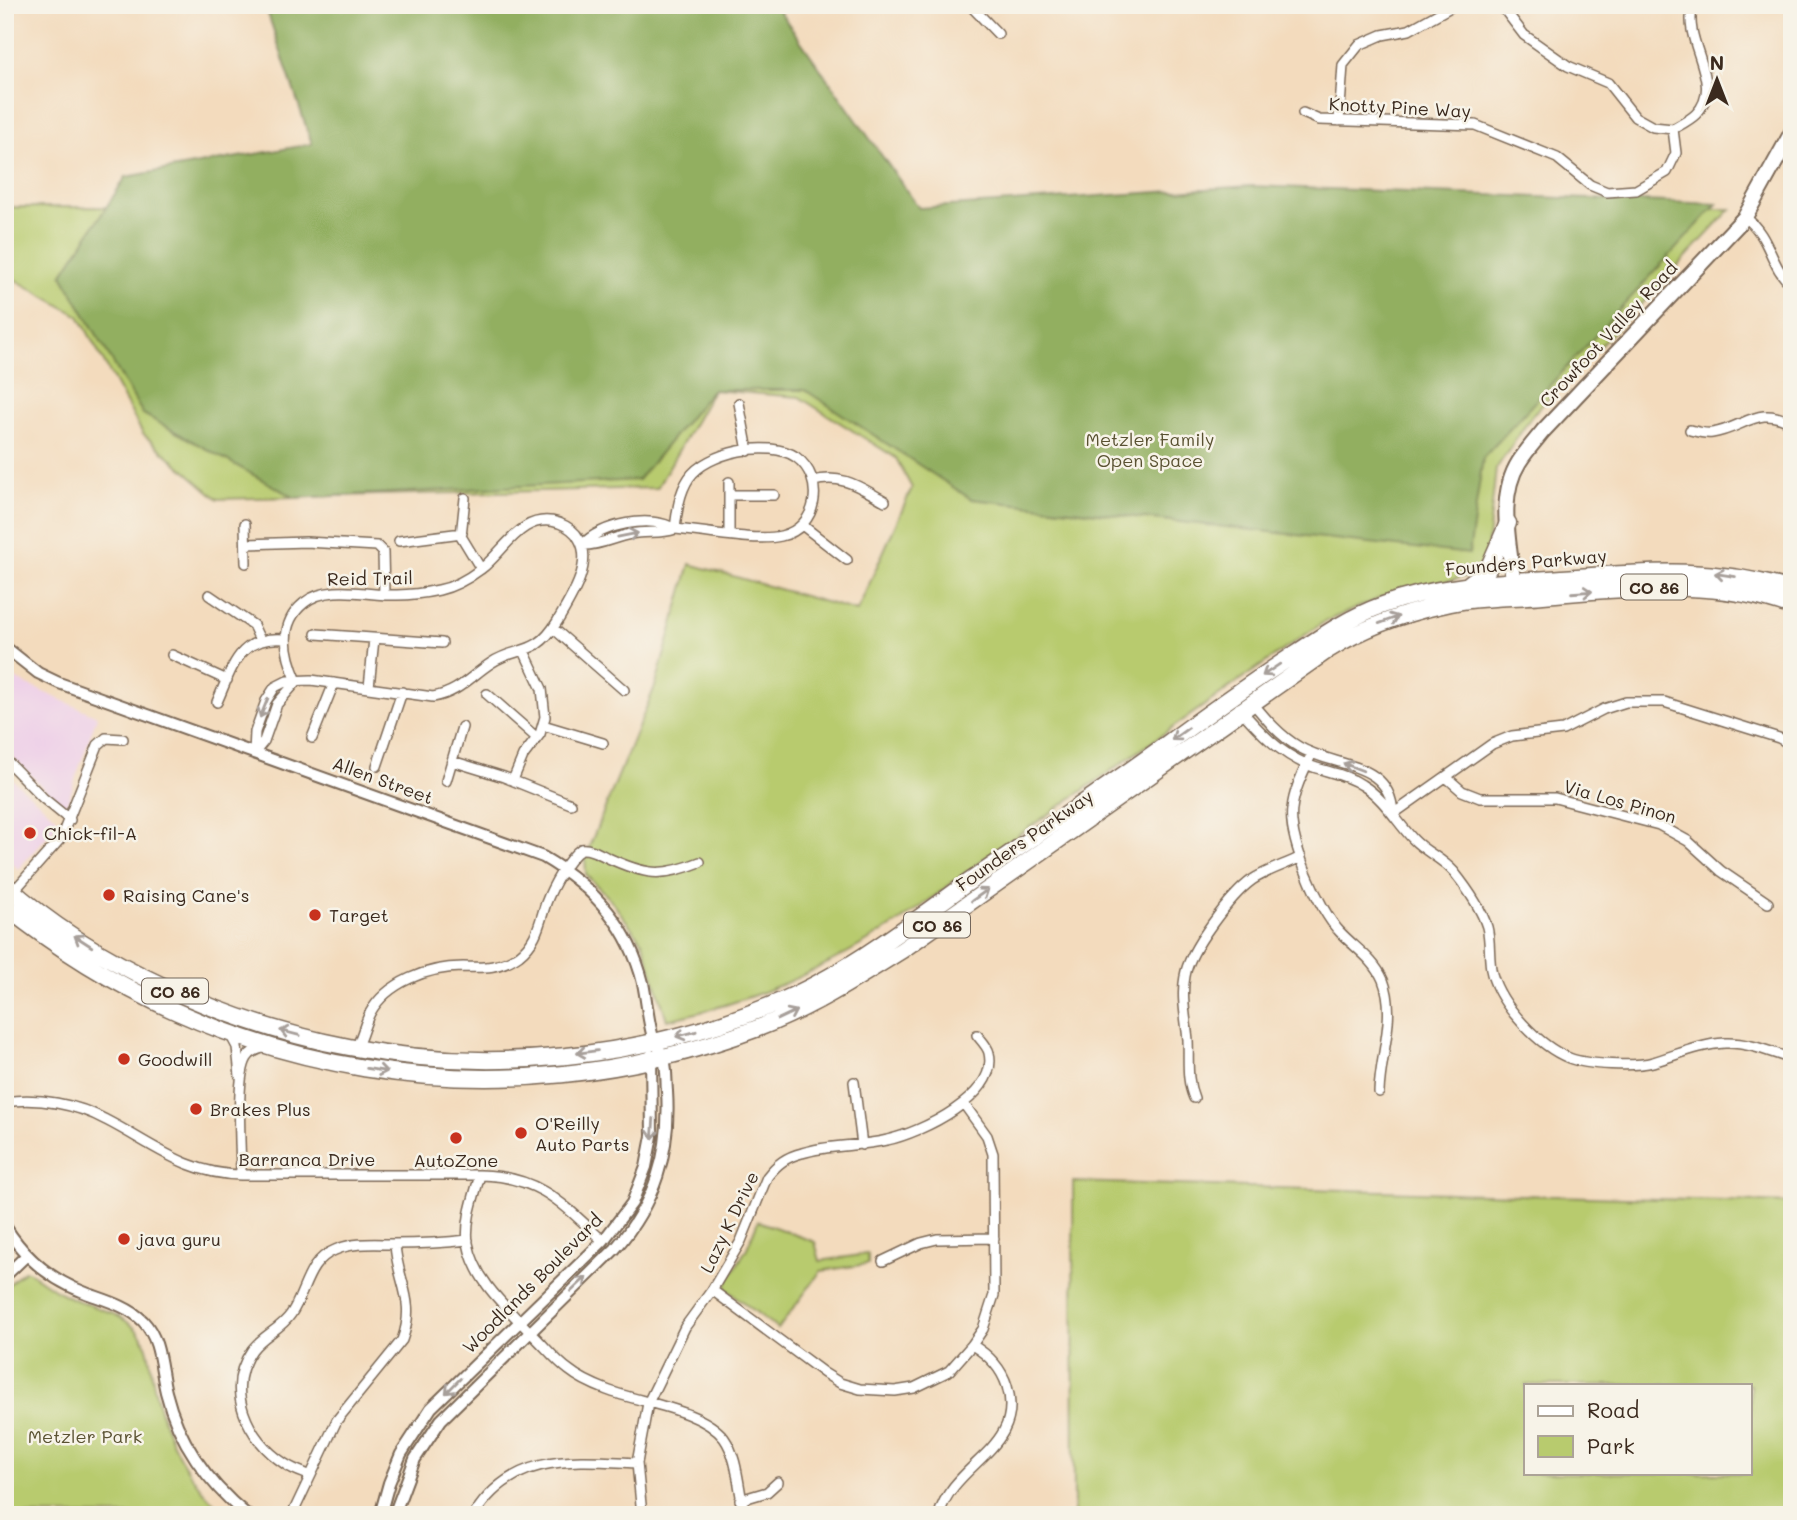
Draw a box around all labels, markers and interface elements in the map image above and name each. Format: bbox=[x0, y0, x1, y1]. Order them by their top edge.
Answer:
north arrow bbox=[1682, 46, 1752, 116]
text: N bbox=[1710, 50, 1724, 75]
street label: Knotty Pine Way bbox=[1328, 91, 1472, 123]
street label: Crowfoot Valley Road bbox=[1534, 256, 1682, 412]
park label: Metzler Family Open Space bbox=[1086, 427, 1214, 472]
one-way arrow bbox=[616, 528, 639, 541]
street label: Founders Parkway bbox=[1444, 543, 1608, 581]
street label: Reid Trail bbox=[327, 565, 413, 591]
one-way arrow bbox=[1714, 568, 1737, 581]
road number: CO 86 bbox=[1621, 574, 1687, 600]
one-way arrow bbox=[1570, 585, 1593, 598]
one-way arrow bbox=[1377, 613, 1399, 625]
one-way arrow bbox=[1262, 663, 1281, 677]
one-way arrow bbox=[257, 696, 270, 718]
one-way arrow bbox=[1171, 727, 1190, 742]
street label: Allen Street bbox=[329, 751, 437, 809]
one-way arrow bbox=[1342, 759, 1364, 772]
street label: Via Los Pinon bbox=[1561, 773, 1679, 829]
street label: Founders Parkway bbox=[951, 784, 1097, 896]
place label: Chick-fil-A bbox=[44, 821, 137, 845]
marker: Chick-fil-A bbox=[22, 825, 38, 841]
place label: Raising Cane's bbox=[123, 883, 250, 907]
marker: Raising Cane's bbox=[101, 887, 117, 903]
one-way arrow bbox=[970, 888, 989, 902]
place label: Target bbox=[329, 903, 389, 927]
marker: Target bbox=[307, 907, 323, 923]
road number: CO 86 bbox=[904, 912, 970, 937]
one-way arrow bbox=[73, 934, 93, 948]
road number: CO 86 bbox=[142, 979, 208, 1004]
one-way arrow bbox=[776, 1008, 797, 1021]
one-way arrow bbox=[279, 1026, 301, 1039]
one-way arrow bbox=[676, 1028, 698, 1041]
one-way arrow bbox=[576, 1046, 599, 1059]
place label: Goodwill bbox=[138, 1047, 213, 1071]
marker: Goodwill bbox=[116, 1051, 132, 1067]
one-way arrow bbox=[366, 1064, 388, 1077]
place label: Brakes Plus bbox=[210, 1097, 311, 1121]
marker: Brakes Plus bbox=[188, 1101, 204, 1117]
place label: O'Reilly Auto Parts bbox=[535, 1111, 630, 1156]
one-way arrow bbox=[646, 1117, 659, 1140]
marker: O'Reilly Auto Parts bbox=[513, 1125, 529, 1141]
marker: AutoZone bbox=[448, 1130, 464, 1146]
street label: Barranca Drive bbox=[239, 1147, 375, 1171]
place label: AutoZone bbox=[414, 1148, 498, 1172]
street label: Lazy K Drive bbox=[694, 1167, 764, 1277]
street label: Woodlands Boulevard bbox=[457, 1208, 607, 1358]
place label: java guru bbox=[136, 1227, 221, 1251]
marker: java guru bbox=[116, 1231, 132, 1247]
one-way arrow bbox=[570, 1275, 587, 1292]
one-way arrow bbox=[445, 1377, 462, 1394]
legend bbox=[1524, 1384, 1752, 1474]
text: Road bbox=[1587, 1396, 1639, 1423]
park label: Metzler Park bbox=[28, 1424, 142, 1448]
text: Park bbox=[1587, 1432, 1635, 1459]

